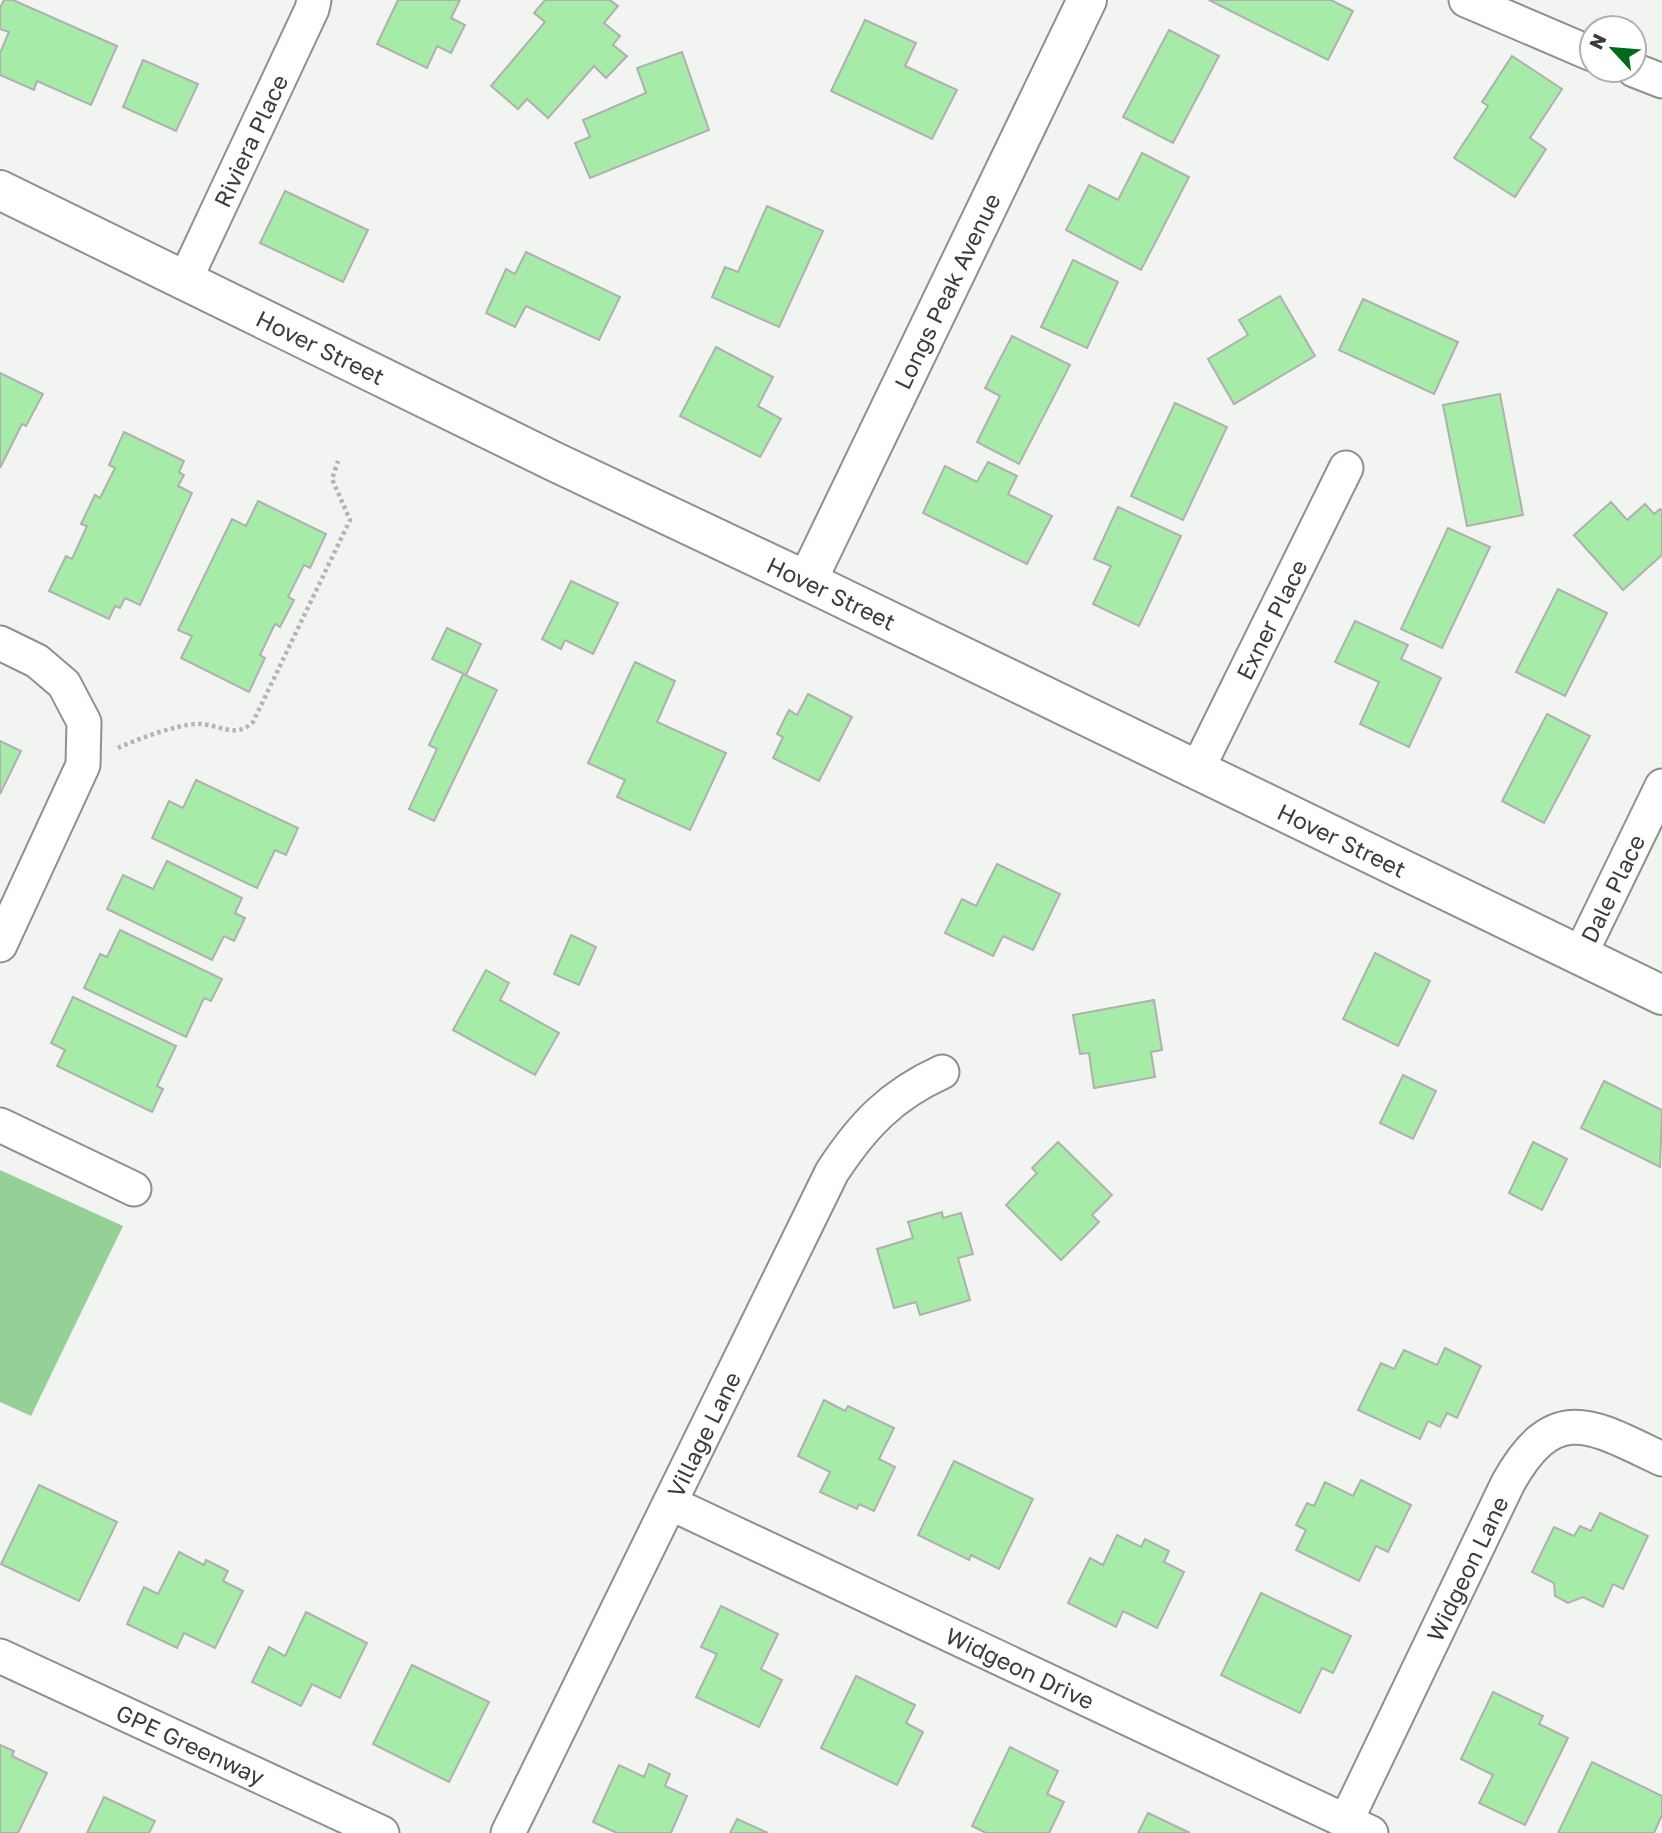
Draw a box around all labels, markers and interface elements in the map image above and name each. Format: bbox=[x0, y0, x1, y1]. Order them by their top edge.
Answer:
north arrow bbox=[1578, 14, 1648, 84]
text: N bbox=[1584, 30, 1611, 53]
street label: Riviera Place bbox=[207, 70, 293, 211]
street label: Longs Peak Avenue bbox=[888, 188, 1006, 393]
street label: Hover Street bbox=[252, 304, 389, 390]
street label: Hover Street bbox=[763, 550, 900, 636]
street label: Exner Place bbox=[1230, 555, 1313, 684]
street label: Hover Street bbox=[1273, 797, 1411, 883]
street label: Dale Place bbox=[1574, 830, 1650, 947]
street label: Village Lane bbox=[661, 1367, 746, 1502]
street label: Widgeon Lane bbox=[1420, 1491, 1514, 1646]
street label: Widgeon Drive bbox=[941, 1621, 1099, 1715]
street label: GPE Greenway bbox=[112, 1698, 269, 1791]

